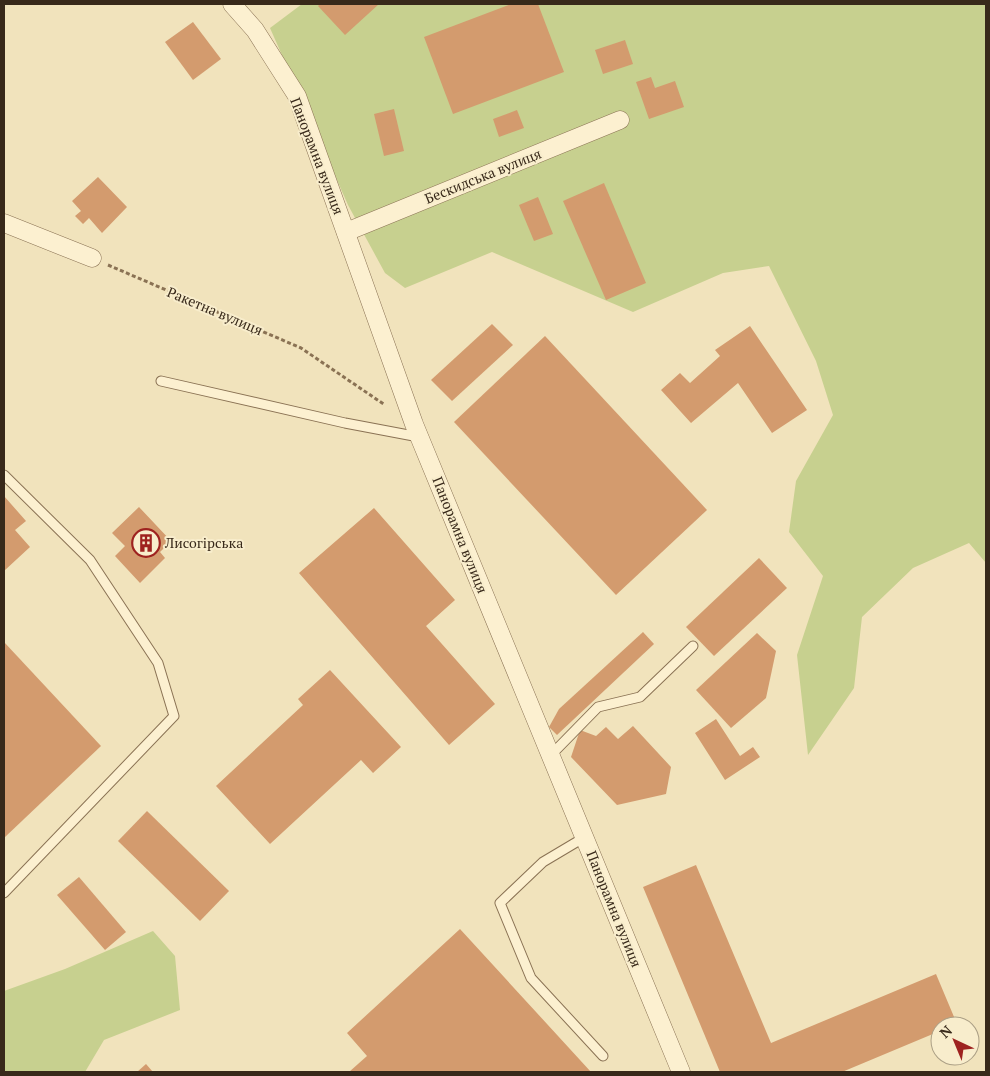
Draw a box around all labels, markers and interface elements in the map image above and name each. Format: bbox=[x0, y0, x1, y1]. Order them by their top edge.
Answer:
street label: Панорамна вулиця bbox=[286, 94, 349, 217]
street label: Бескидська вулиця bbox=[422, 143, 544, 208]
street label: Ракетна вулиця bbox=[164, 282, 266, 339]
street label: Панорамна вулиця bbox=[428, 474, 493, 596]
building icon: Лисогірська bbox=[131, 528, 161, 558]
place label: Лисогірська bbox=[164, 533, 243, 552]
street label: Панорамна вулиця bbox=[582, 848, 647, 970]
north arrow bbox=[930, 1016, 980, 1066]
text: N bbox=[935, 1021, 956, 1042]

